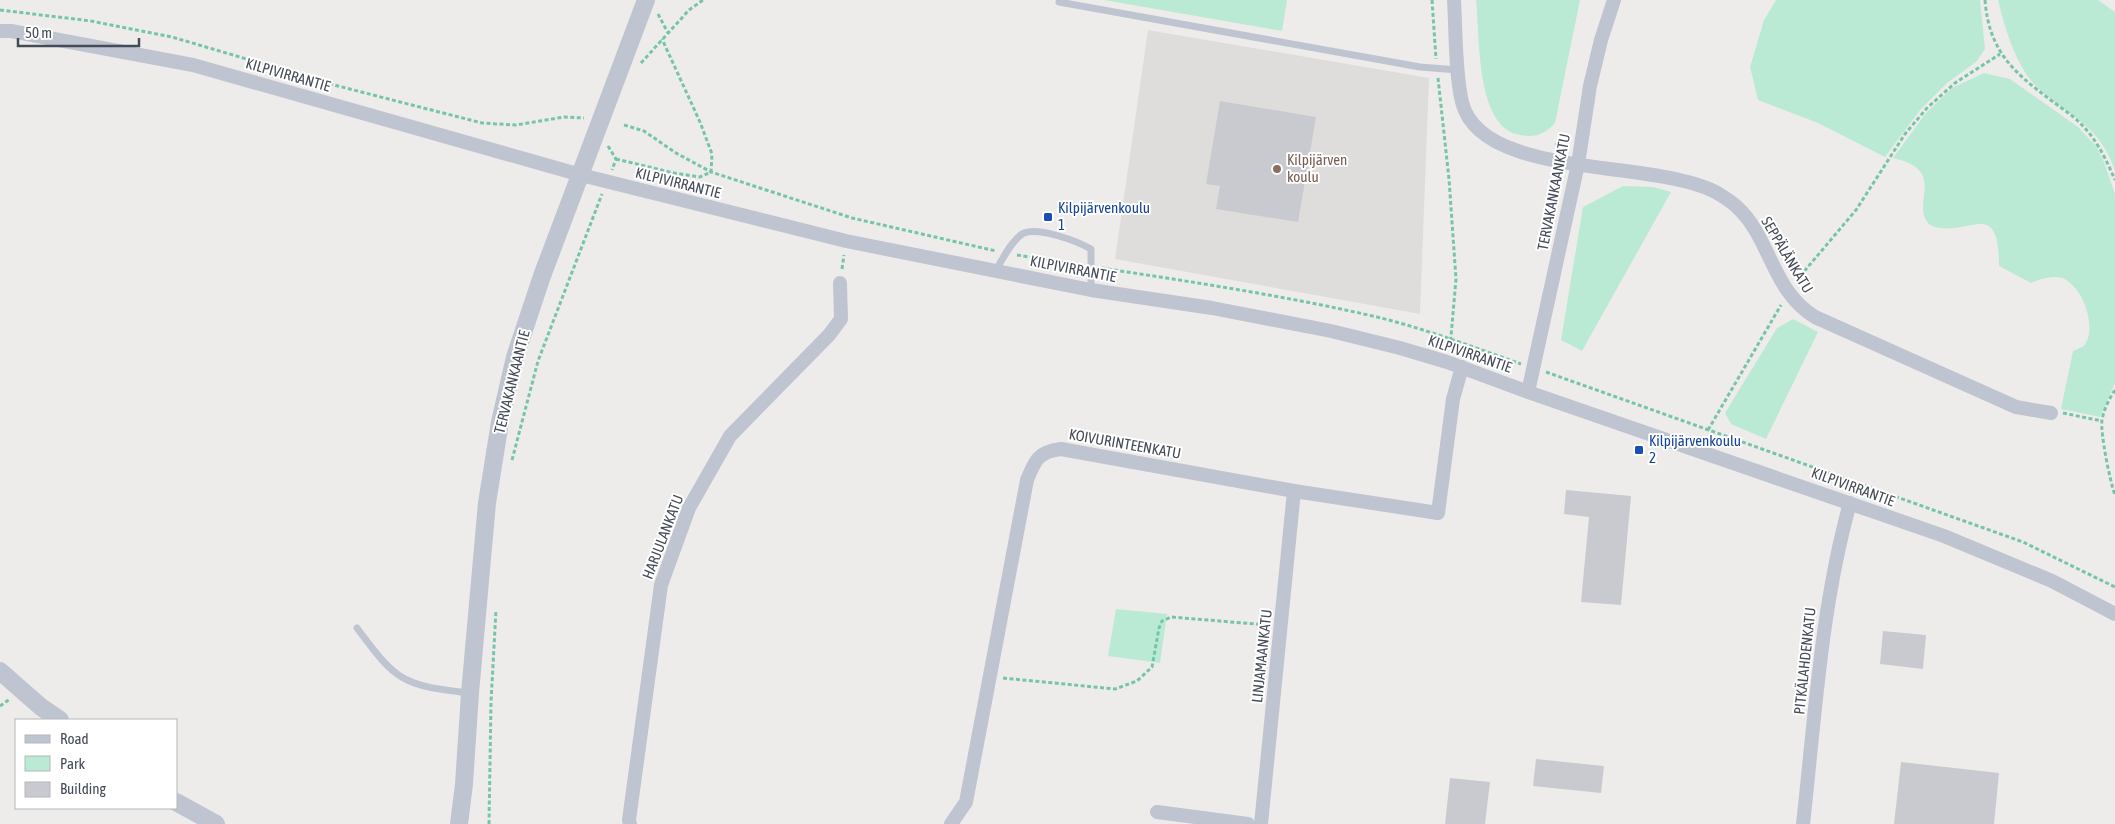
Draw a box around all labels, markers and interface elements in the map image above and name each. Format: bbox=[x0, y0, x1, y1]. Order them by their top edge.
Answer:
scale bar bbox=[18, 15, 139, 47]
text: 50 m bbox=[25, 24, 52, 41]
street label: KILPIVIRRANTIE bbox=[244, 54, 333, 95]
street label: TERVAKANKAANKATU bbox=[1534, 132, 1573, 252]
place label: Kilpijärven koulu bbox=[1287, 151, 1347, 185]
marker: Kilpijärven koulu bbox=[1271, 163, 1283, 175]
street label: KILPIVIRRANTIE bbox=[634, 164, 723, 201]
place label: Kilpijärvenkoulu 1 bbox=[1058, 199, 1150, 233]
marker: Kilpijärvenkoulu 1 bbox=[1042, 211, 1054, 223]
street label: SEPPÄLÄNKATU bbox=[1758, 214, 1817, 296]
street label: KILPIVIRRANTIE bbox=[1029, 252, 1118, 285]
street label: TERVAKANKAANTIE bbox=[490, 328, 533, 435]
street label: KILPIVIRRANTIE bbox=[1426, 331, 1515, 376]
street label: KOIVURINTEENKATU bbox=[1068, 425, 1183, 462]
place label: Kilpijärvenkoulu 2 bbox=[1649, 432, 1741, 466]
marker: Kilpijärvenkoulu 2 bbox=[1633, 444, 1645, 456]
street label: KILPIVIRRANTIE bbox=[1809, 464, 1898, 510]
street label: HARJULANKATU bbox=[639, 492, 686, 581]
street label: PITKÄLAHDENKATU bbox=[1790, 607, 1819, 715]
street label: LINJAMAANKATU bbox=[1248, 608, 1275, 703]
legend bbox=[15, 719, 178, 809]
text: Road bbox=[60, 730, 89, 747]
text: Park bbox=[60, 755, 85, 772]
text: Building bbox=[60, 780, 106, 797]

